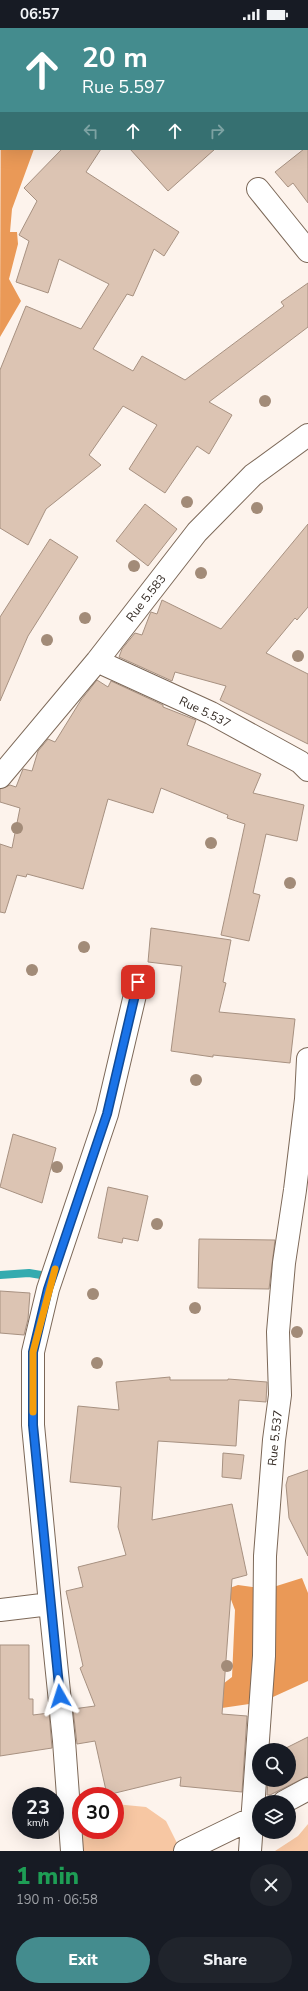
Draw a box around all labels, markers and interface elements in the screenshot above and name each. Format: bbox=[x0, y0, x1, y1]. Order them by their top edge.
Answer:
text: 06:57 bbox=[20, 4, 60, 24]
text: 20 m bbox=[82, 39, 148, 77]
icon: ahead bbox=[16, 44, 68, 96]
text: Rue 5.597 bbox=[82, 75, 166, 99]
icon: left bbox=[80, 120, 102, 142]
icon: ahead bbox=[122, 120, 144, 142]
icon: ahead bbox=[164, 120, 186, 142]
icon: right bbox=[206, 120, 228, 142]
street label: Rue 5.583 bbox=[123, 571, 169, 625]
street label: Rue 5.537 bbox=[176, 693, 234, 731]
pin bbox=[121, 965, 155, 999]
icon: arrive bbox=[127, 971, 149, 993]
street label: Rue 5.537 bbox=[264, 1409, 286, 1467]
position arrow bbox=[39, 1675, 81, 1717]
map controls bbox=[252, 1743, 296, 1839]
button: search bbox=[252, 1743, 296, 1787]
speed limit sign: 30 bbox=[72, 1787, 124, 1839]
text: 23 bbox=[26, 1794, 50, 1821]
button: layers bbox=[252, 1795, 296, 1839]
text: km/h bbox=[27, 1816, 49, 1830]
text: 1 min bbox=[16, 1860, 79, 1892]
button: close bbox=[250, 1864, 292, 1906]
text: 190 m · 06:58 bbox=[16, 1891, 98, 1909]
button: Exit bbox=[16, 1937, 150, 1983]
button: Share bbox=[158, 1937, 292, 1983]

